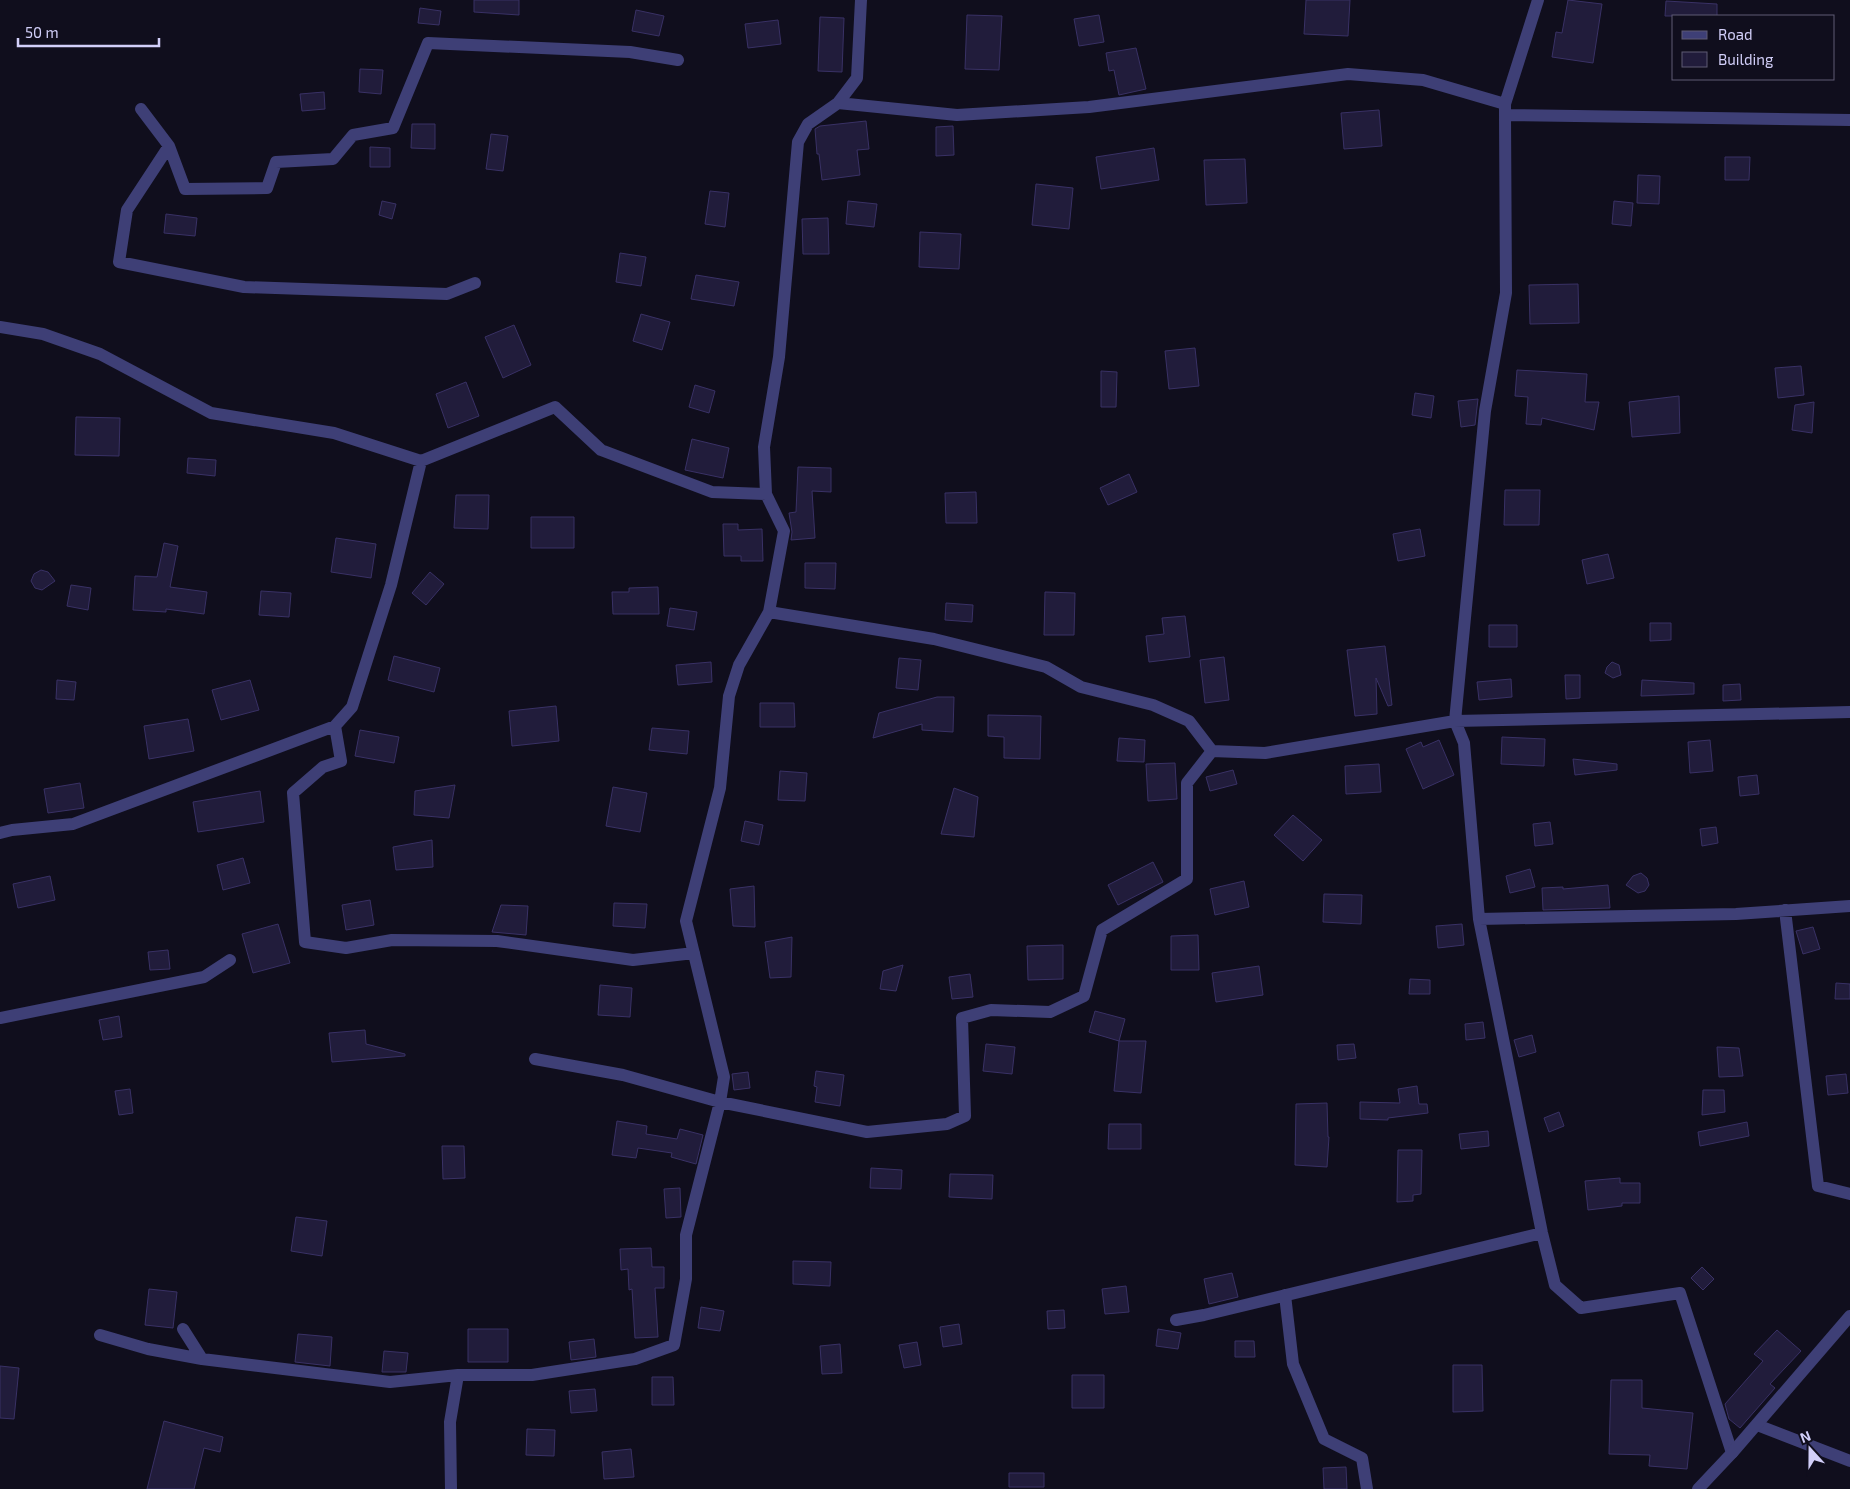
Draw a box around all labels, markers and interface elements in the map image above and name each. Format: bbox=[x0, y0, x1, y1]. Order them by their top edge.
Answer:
scale bar bbox=[18, 15, 159, 47]
legend bbox=[1672, 15, 1835, 80]
text: 50 m bbox=[25, 23, 59, 41]
text: Road bbox=[1718, 25, 1753, 43]
text: Building bbox=[1718, 50, 1774, 68]
north arrow bbox=[1785, 1424, 1835, 1474]
text: N bbox=[1797, 1427, 1813, 1446]

